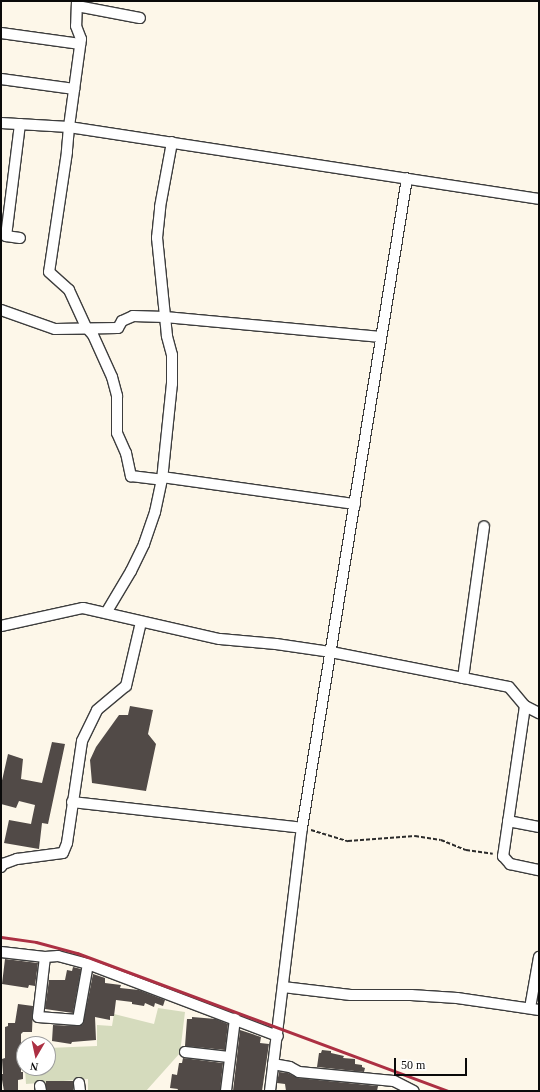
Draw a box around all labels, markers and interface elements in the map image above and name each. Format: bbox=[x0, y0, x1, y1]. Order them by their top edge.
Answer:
north arrow bbox=[16, 1036, 56, 1076]
scale bar bbox=[396, 1050, 469, 1076]
text: 50 m bbox=[401, 1058, 425, 1072]
text: N bbox=[29, 1060, 39, 1073]

